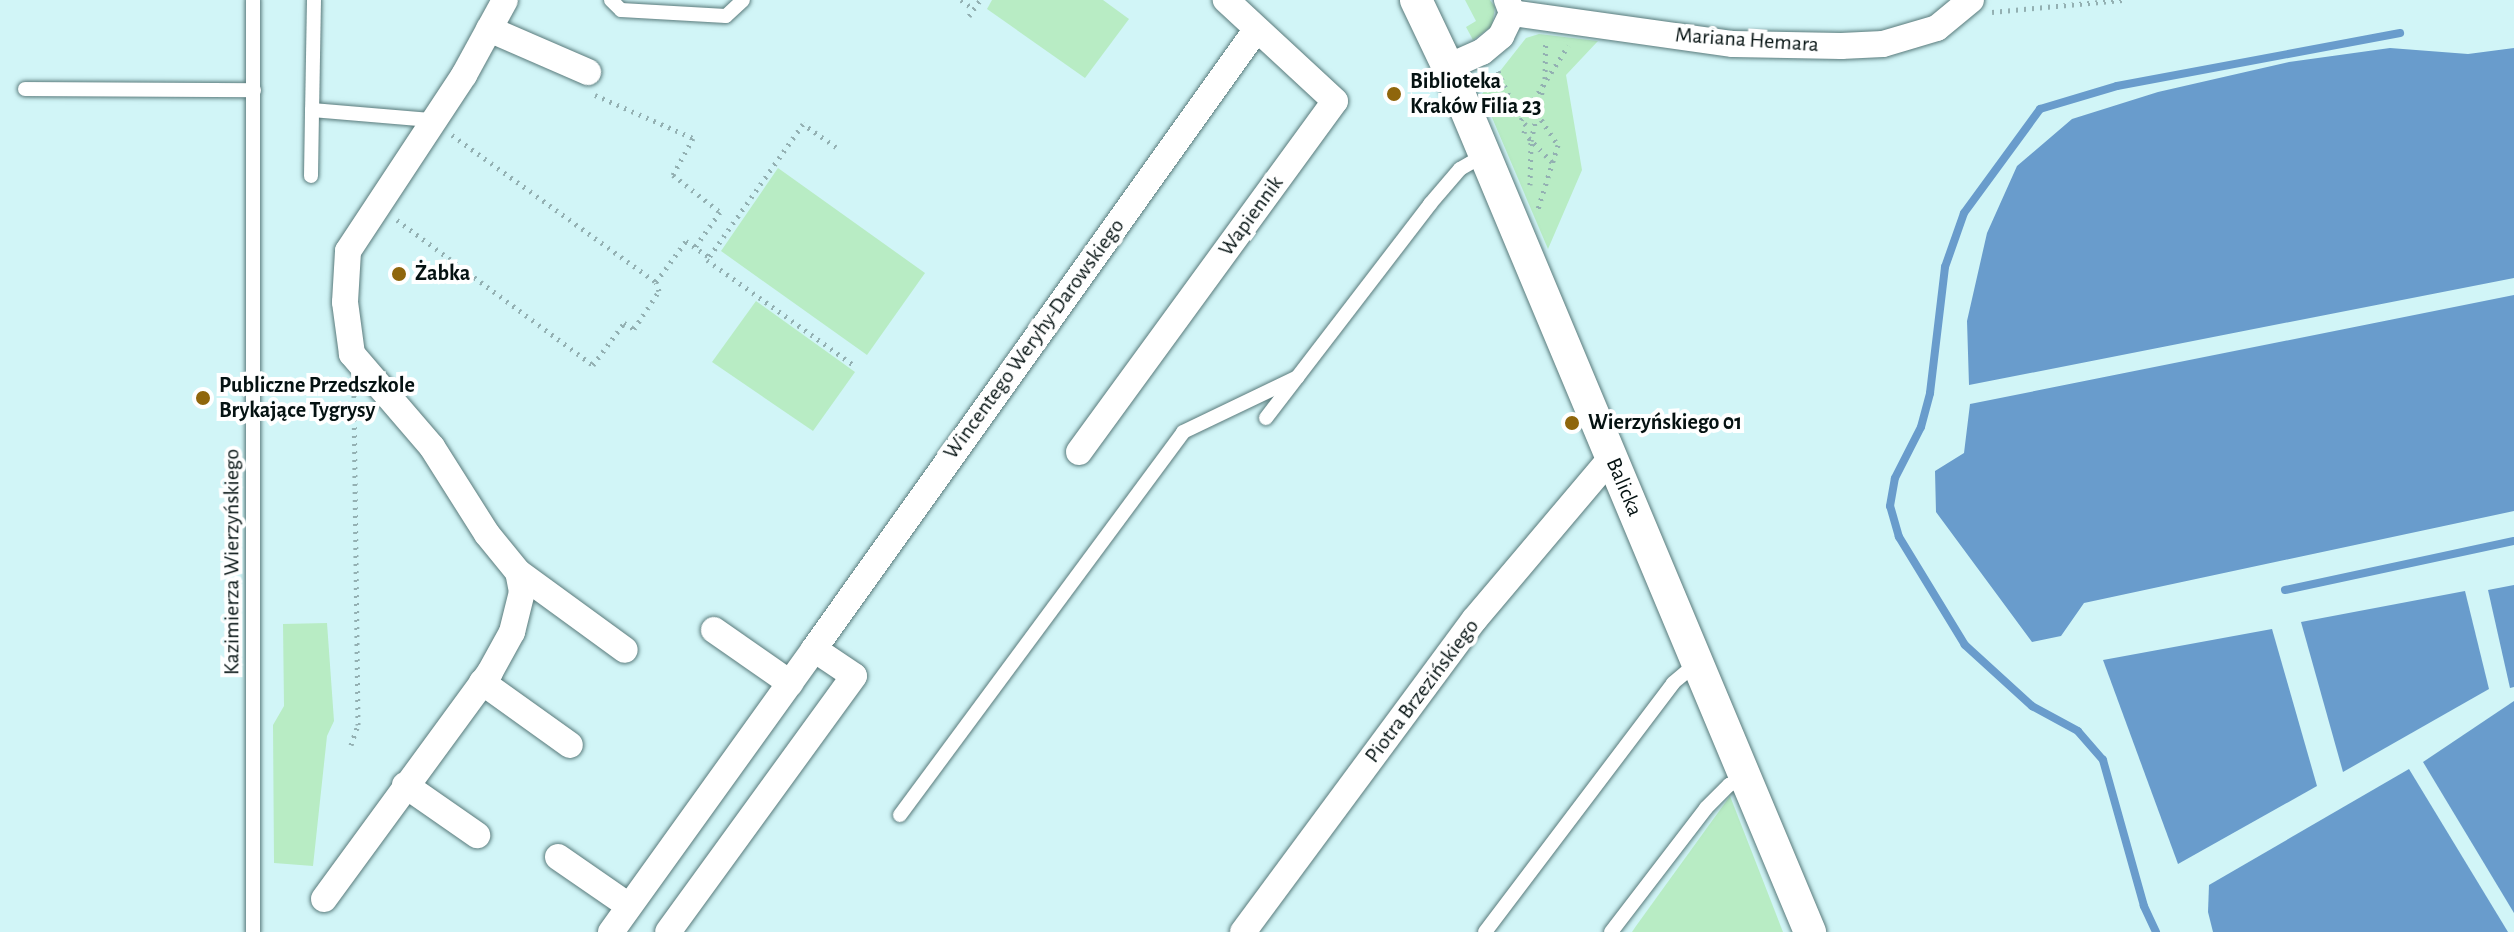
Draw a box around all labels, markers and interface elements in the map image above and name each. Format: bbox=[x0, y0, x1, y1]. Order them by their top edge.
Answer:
street label: Mariana Hemara bbox=[1674, 22, 1820, 58]
place label: Biblioteka Kraków Filia 23 bbox=[1410, 68, 1542, 120]
marker: Biblioteka Kraków Filia 23 bbox=[1385, 85, 1403, 103]
street label: Wapiennik bbox=[1213, 171, 1289, 261]
street label: Wincentego Weryhy-Darowskiego bbox=[938, 214, 1130, 464]
place label: Żabka bbox=[415, 261, 470, 287]
marker: Żabka bbox=[390, 265, 408, 283]
place label: Publiczne Przedszkole Brykające Tygrysy bbox=[219, 372, 415, 424]
marker: Publiczne Przedszkole Brykające Tygrysy bbox=[194, 389, 212, 407]
place label: Wierzyńskiego 01 bbox=[1588, 410, 1742, 436]
marker: Wierzyńskiego 01 bbox=[1563, 414, 1581, 432]
street label: Kazimierza Wierzyńskiego bbox=[219, 449, 245, 675]
street label: Balicka bbox=[1600, 454, 1648, 520]
street label: Piotra Brzezińskiego bbox=[1359, 614, 1485, 768]

